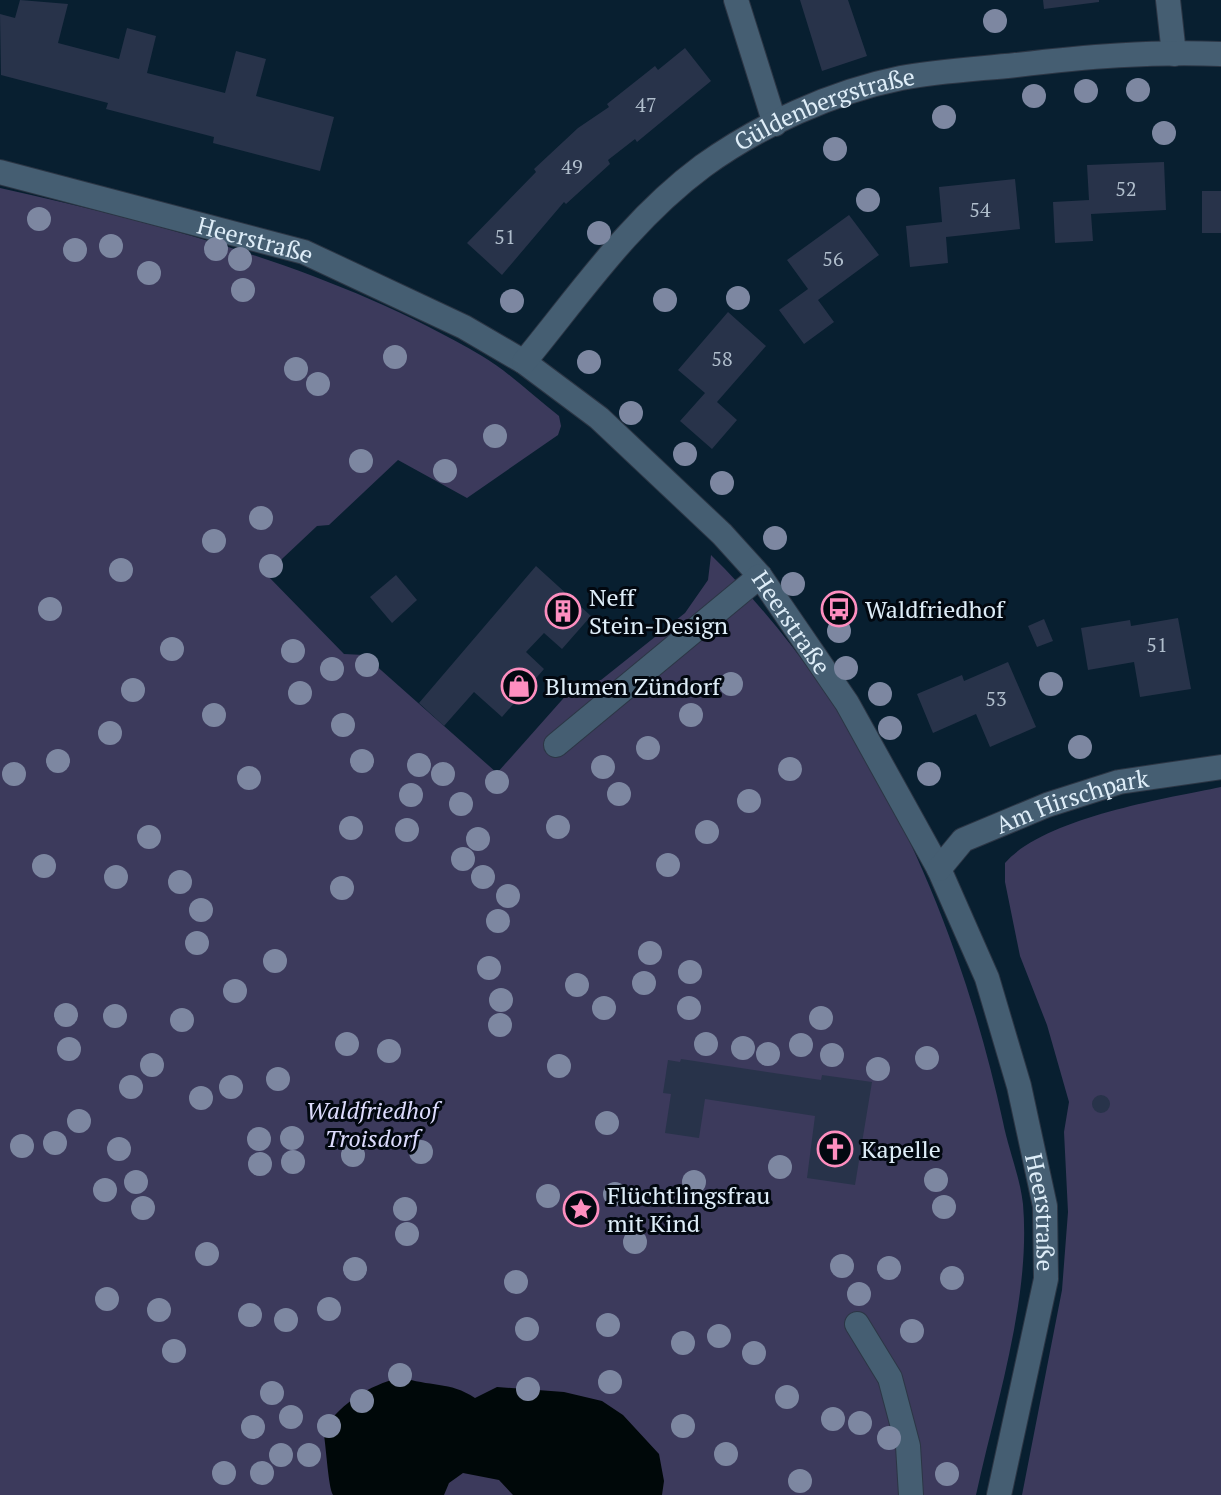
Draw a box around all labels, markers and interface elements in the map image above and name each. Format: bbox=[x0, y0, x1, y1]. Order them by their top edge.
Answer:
street label: Güldenbergstraße bbox=[728, 60, 917, 158]
house number: 47 bbox=[635, 91, 657, 118]
house number: 49 bbox=[561, 153, 583, 180]
house number: 52 bbox=[1115, 175, 1137, 202]
house number: 54 bbox=[969, 196, 991, 223]
street label: Heerstraße bbox=[194, 209, 319, 270]
house number: 51 bbox=[494, 223, 516, 250]
house number: 56 bbox=[822, 245, 844, 272]
house number: 58 bbox=[711, 345, 733, 372]
street label: Heerstraße bbox=[745, 564, 839, 680]
place label: Neff Stein-Design bbox=[589, 581, 728, 641]
bus stop icon: Waldfriedhof bbox=[820, 590, 858, 628]
building icon: Neff Stein-Design bbox=[544, 592, 582, 630]
place label: Waldfriedhof bbox=[865, 593, 1006, 625]
house number: 51 bbox=[1146, 631, 1168, 658]
shop icon: Blumen Zündorf bbox=[500, 667, 538, 705]
place label: Blumen Zündorf bbox=[545, 670, 722, 702]
house number: 53 bbox=[985, 685, 1007, 712]
street label: Am Hirschpark bbox=[990, 762, 1151, 841]
park label: Waldfriedhof Troisdorf bbox=[306, 1094, 443, 1154]
church icon: Kapelle bbox=[816, 1130, 854, 1168]
place label: Kapelle bbox=[861, 1133, 941, 1165]
street label: Heerstraße bbox=[1018, 1150, 1062, 1272]
place label: Flüchtlingsfrau mit Kind bbox=[607, 1179, 770, 1239]
place icon: Flüchtlingsfrau mit Kind bbox=[562, 1190, 600, 1228]

